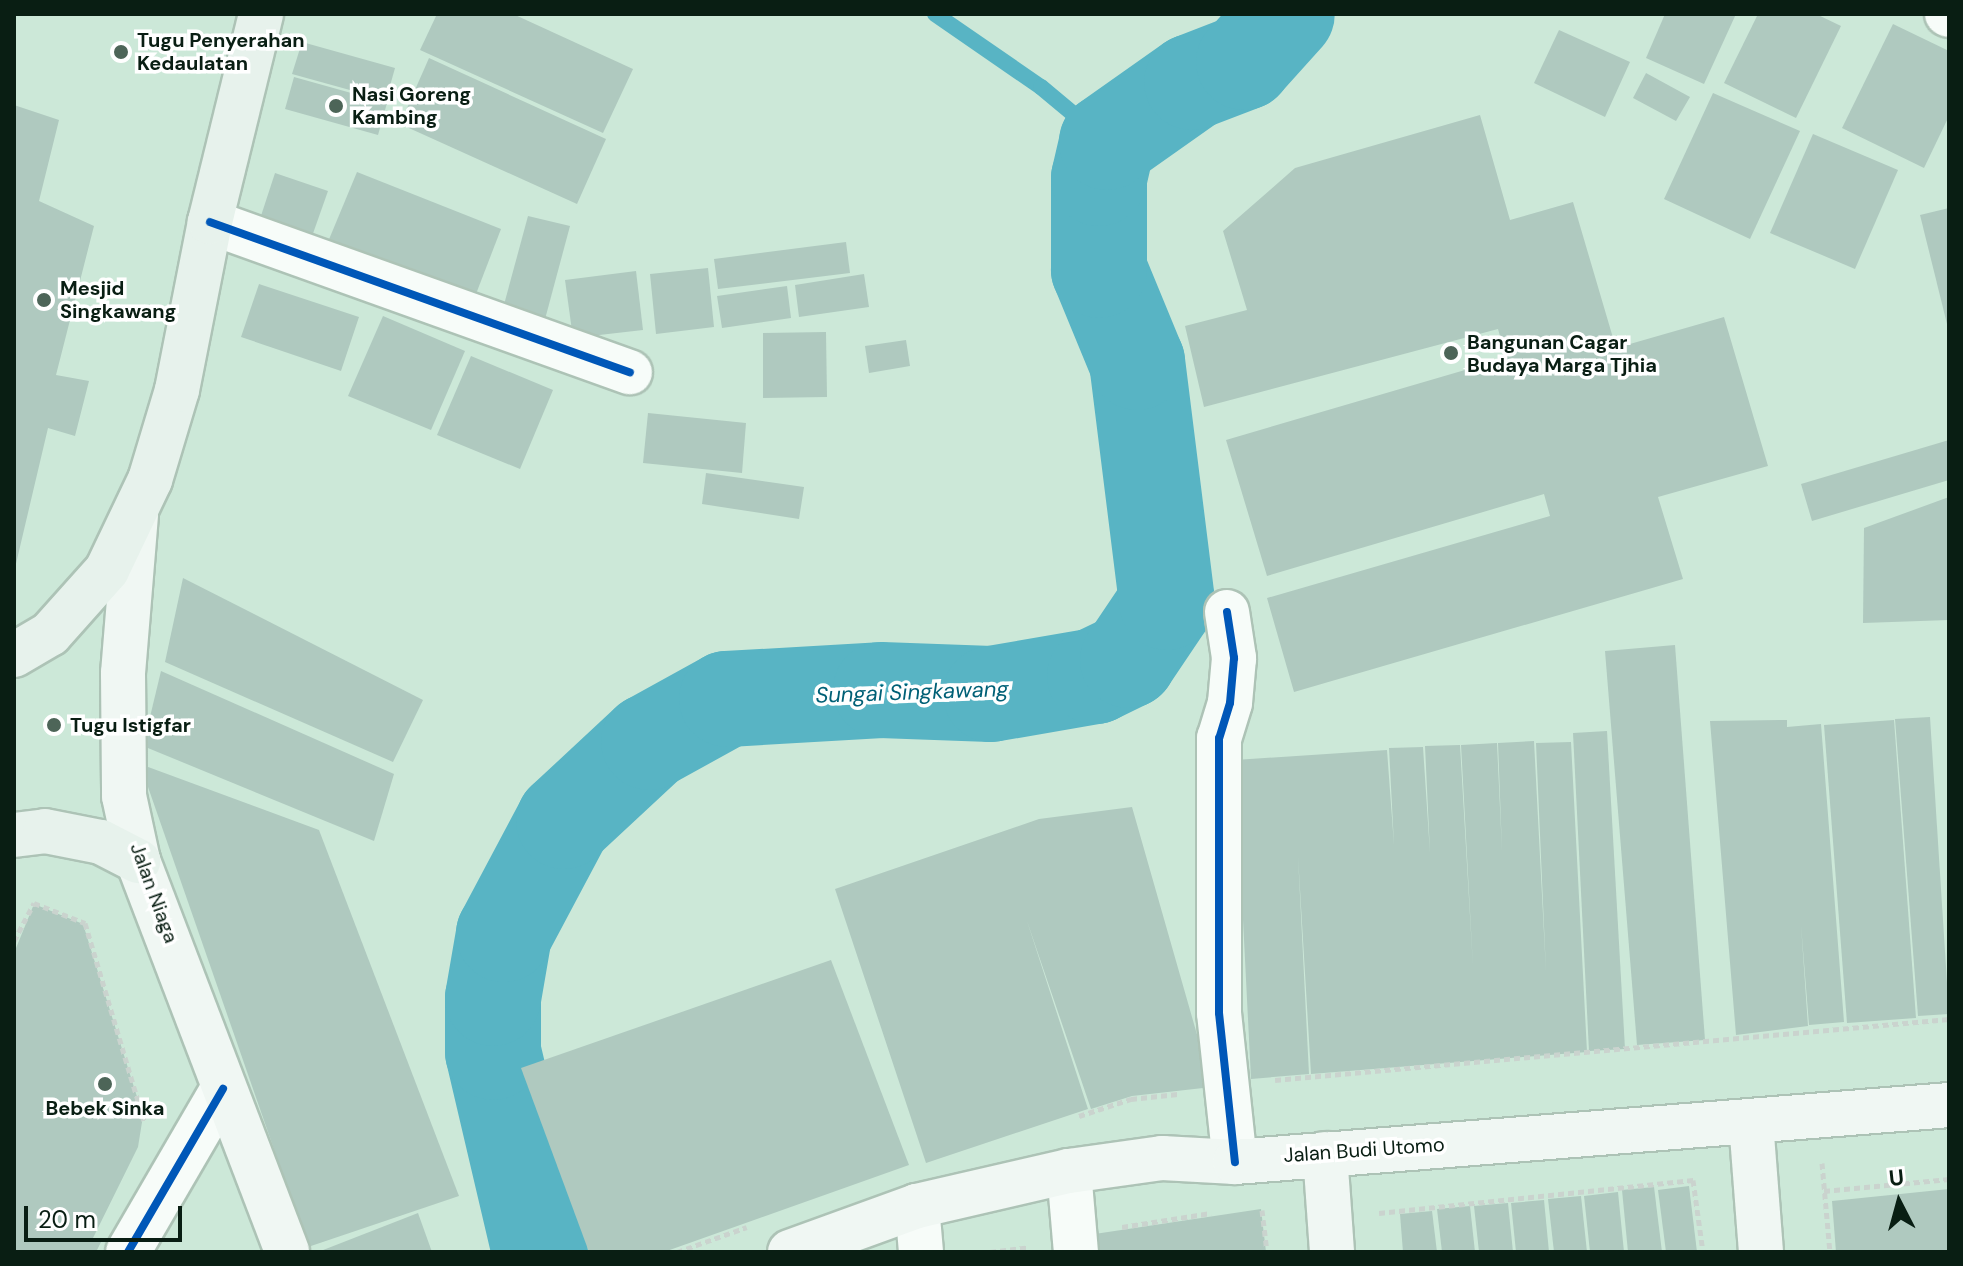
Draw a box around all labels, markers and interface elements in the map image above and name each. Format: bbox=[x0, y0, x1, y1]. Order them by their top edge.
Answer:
place label: Tugu Penyerahan Kedaulatan bbox=[137, 28, 305, 75]
marker: Tugu Penyerahan Kedaulatan bbox=[112, 43, 130, 61]
place label: Nasi Goreng Kambing bbox=[352, 82, 471, 129]
marker: Nasi Goreng Kambing bbox=[327, 97, 345, 115]
place label: Mesjid Singkawang bbox=[60, 276, 176, 323]
marker: Mesjid Singkawang bbox=[35, 291, 53, 309]
place label: Bangunan Cagar Budaya Marga Tjhia bbox=[1467, 330, 1657, 377]
marker: Bangunan Cagar Budaya Marga Tjhia bbox=[1442, 344, 1460, 362]
water label: Sungai Singkawang bbox=[815, 675, 1009, 709]
place label: Tugu Istigfar bbox=[70, 713, 191, 737]
marker: Tugu Istigfar bbox=[45, 716, 63, 734]
street label: Jalan Niaga bbox=[125, 840, 183, 946]
marker: Bebek Sinka bbox=[96, 1075, 114, 1093]
place label: Bebek Sinka bbox=[46, 1096, 164, 1120]
street label: Jalan Budi Utomo bbox=[1283, 1132, 1445, 1168]
north arrow bbox=[1859, 1162, 1939, 1242]
text: U bbox=[1887, 1162, 1905, 1193]
scale bar bbox=[28, 1190, 186, 1240]
text: 20 m bbox=[38, 1204, 96, 1235]

